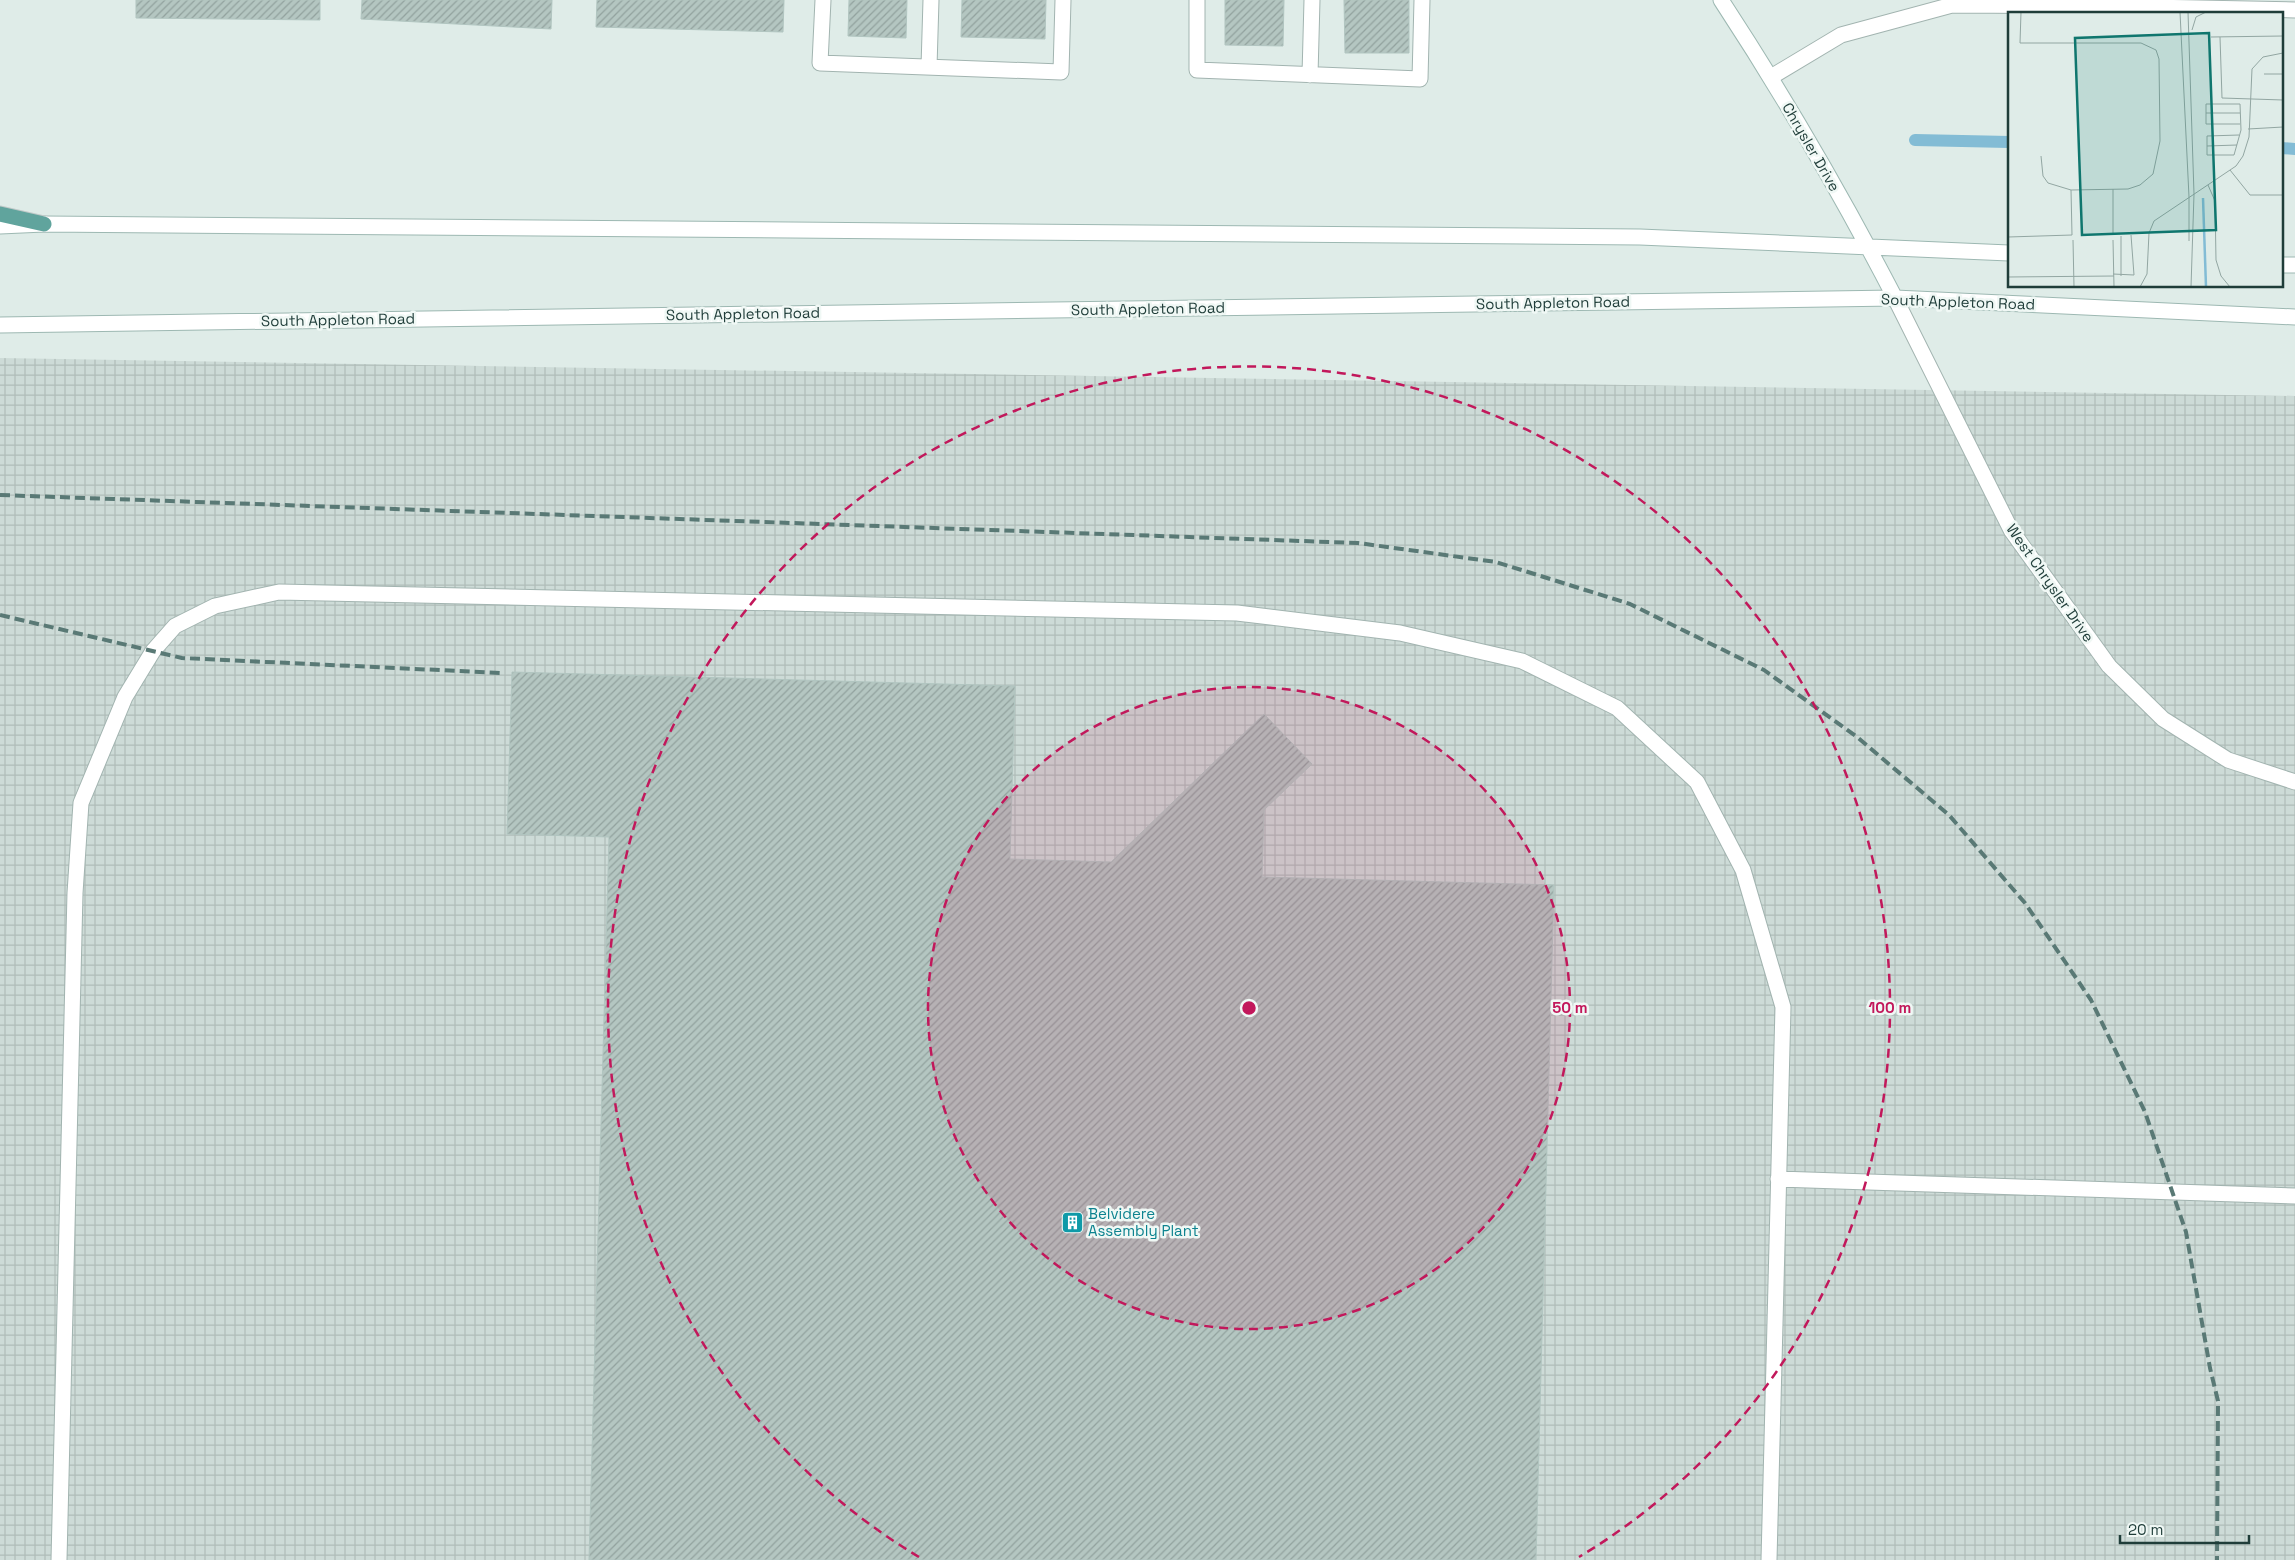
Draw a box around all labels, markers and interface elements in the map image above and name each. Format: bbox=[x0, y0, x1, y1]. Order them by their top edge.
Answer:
inset map bbox=[2008, 12, 2282, 288]
street label: Chrysler Drive bbox=[1778, 99, 1845, 195]
street label: South Appleton Road bbox=[1881, 289, 2035, 314]
street label: South Appleton Road bbox=[1476, 292, 1630, 313]
street label: South Appleton Road bbox=[1071, 298, 1225, 319]
street label: South Appleton Road bbox=[666, 303, 820, 324]
street label: South Appleton Road bbox=[261, 309, 415, 330]
street label: West Chrysler Drive bbox=[2003, 520, 2098, 646]
text: 50 m bbox=[1552, 998, 1588, 1017]
text: 100 m bbox=[1869, 998, 1911, 1017]
centre of rings bbox=[1240, 999, 1258, 1017]
place label: Belvidere Assembly Plant bbox=[1088, 1204, 1199, 1240]
building icon: Belvidere Assembly Plant bbox=[1060, 1211, 1084, 1235]
scale bar bbox=[2120, 1512, 2249, 1544]
text: 20 m bbox=[2128, 1520, 2163, 1539]

